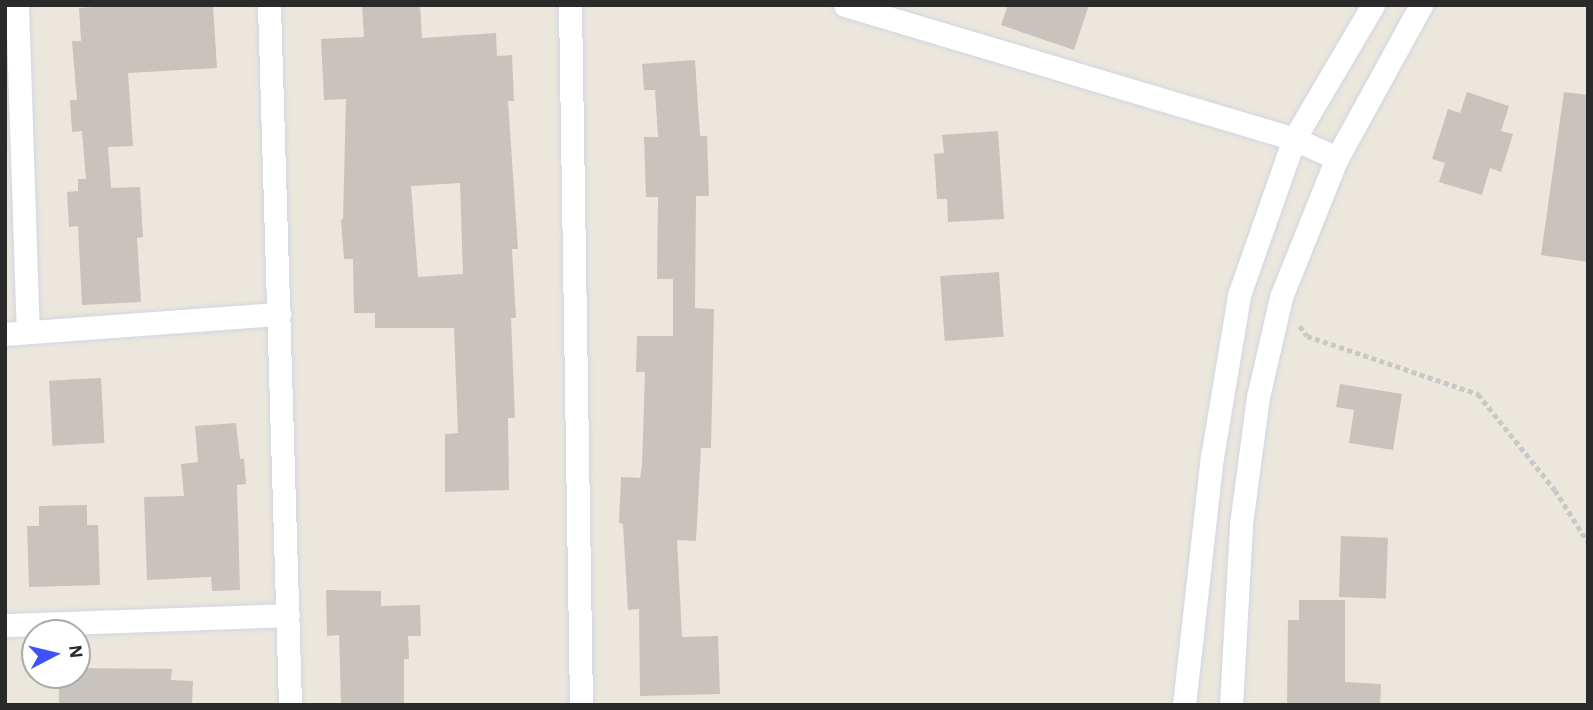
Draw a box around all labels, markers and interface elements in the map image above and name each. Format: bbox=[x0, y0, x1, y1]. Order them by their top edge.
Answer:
north arrow bbox=[21, 619, 91, 689]
text: N bbox=[65, 644, 86, 659]

